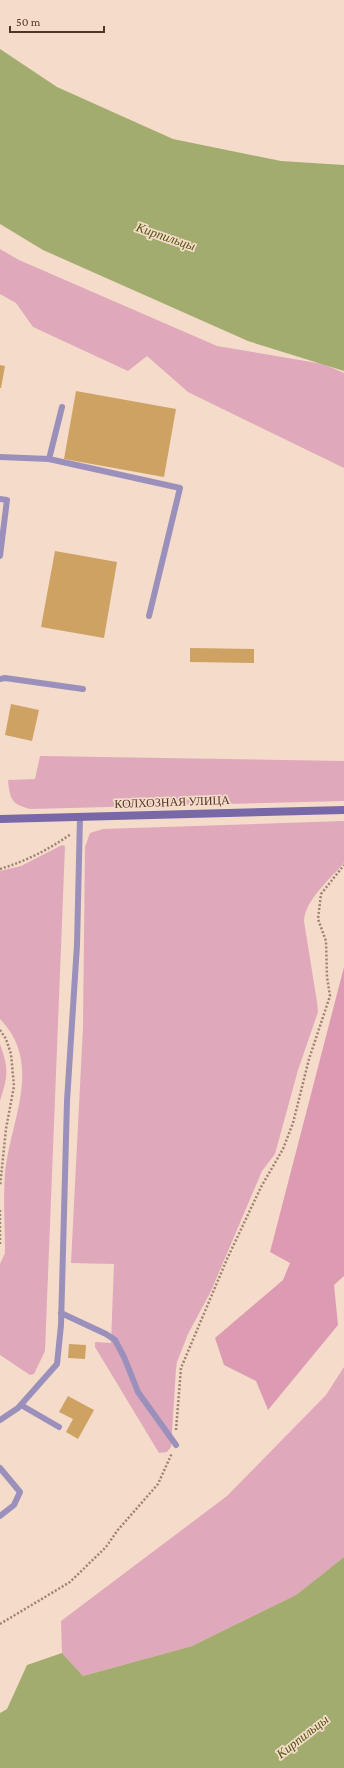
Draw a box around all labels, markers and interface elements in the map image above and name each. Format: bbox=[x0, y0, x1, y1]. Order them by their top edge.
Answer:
scale bar bbox=[10, 8, 104, 34]
text: 50 m bbox=[16, 15, 41, 29]
water label: Кирпильцы bbox=[133, 219, 198, 254]
street label: КОЛХОЗНАЯ УЛИЦА bbox=[114, 793, 230, 811]
water label: Кирпильцы bbox=[273, 1711, 331, 1762]

